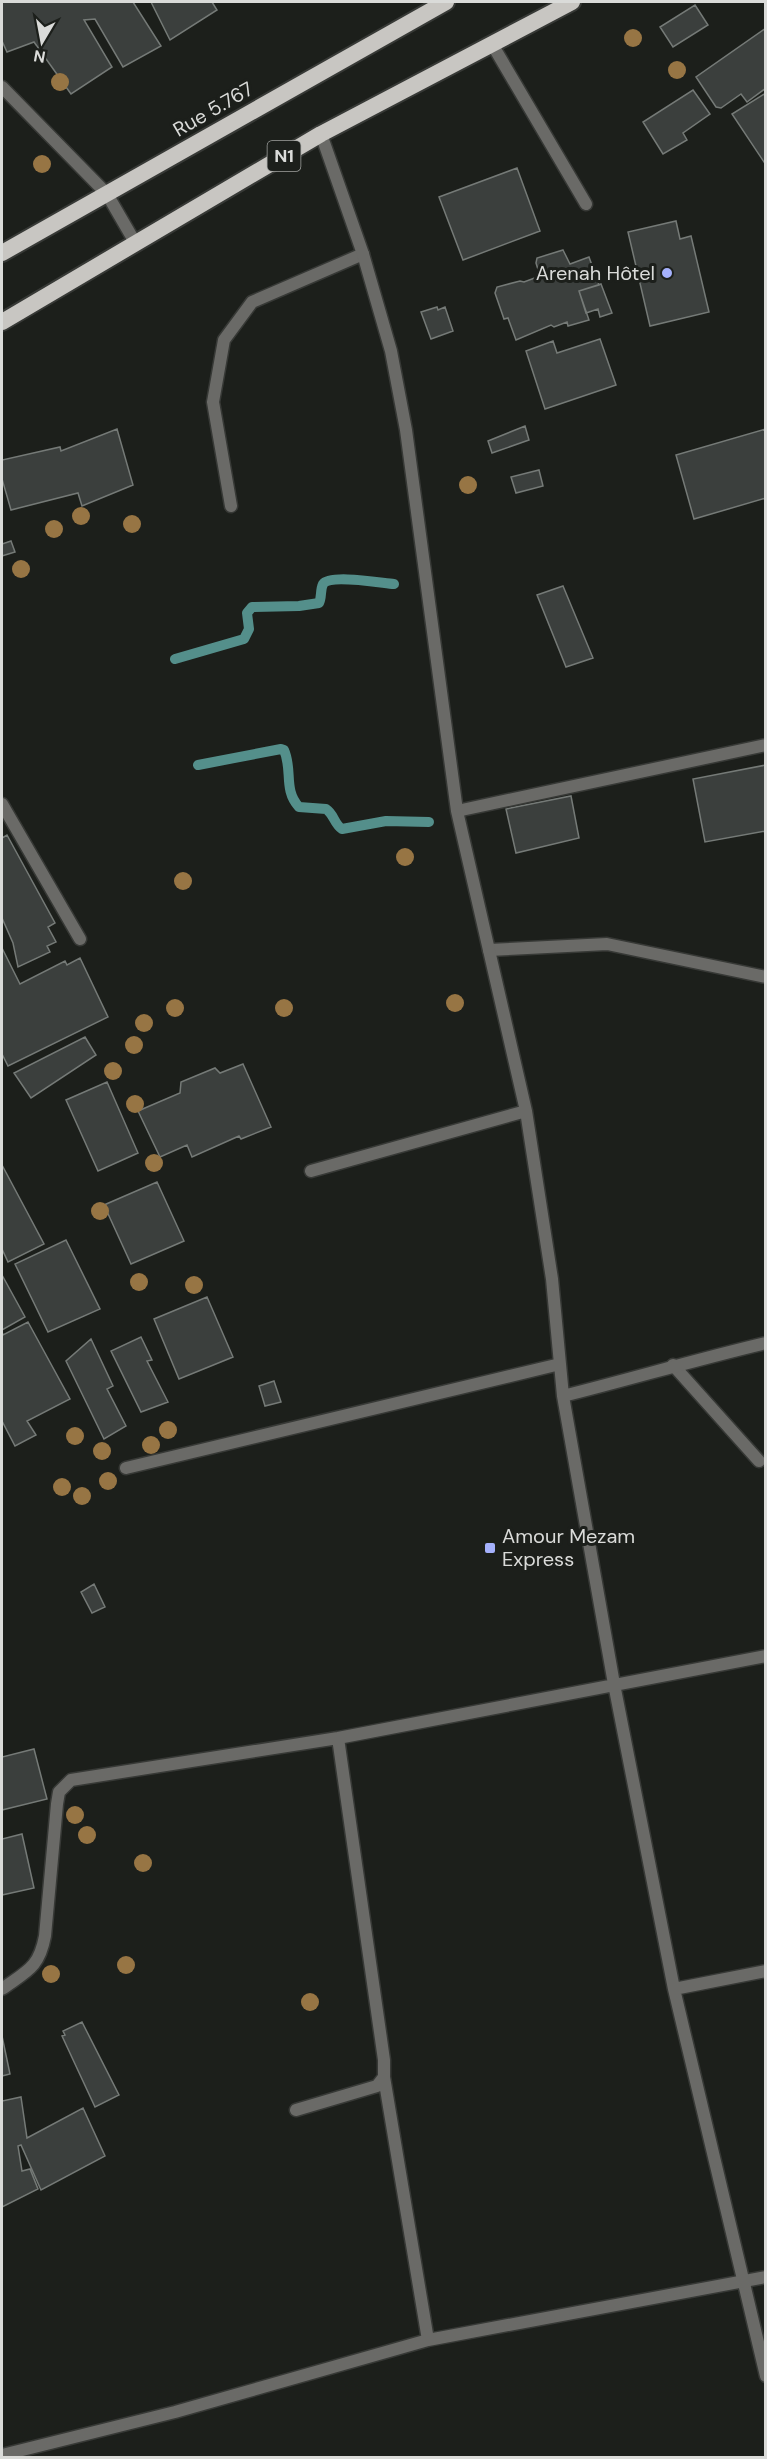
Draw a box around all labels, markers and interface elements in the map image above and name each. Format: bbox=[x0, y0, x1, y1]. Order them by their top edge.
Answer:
north arrow bbox=[12, 12, 72, 72]
text: N bbox=[32, 45, 47, 68]
street label: Rue 5.767 bbox=[168, 76, 258, 142]
road number: N1 bbox=[268, 141, 300, 171]
place label: Arenah Hôtel bbox=[536, 260, 655, 286]
marker: Arenah Hôtel bbox=[660, 266, 674, 280]
place label: Amour Mezam Express bbox=[502, 1523, 635, 1572]
marker: Amour Mezam Express bbox=[483, 1541, 497, 1555]

